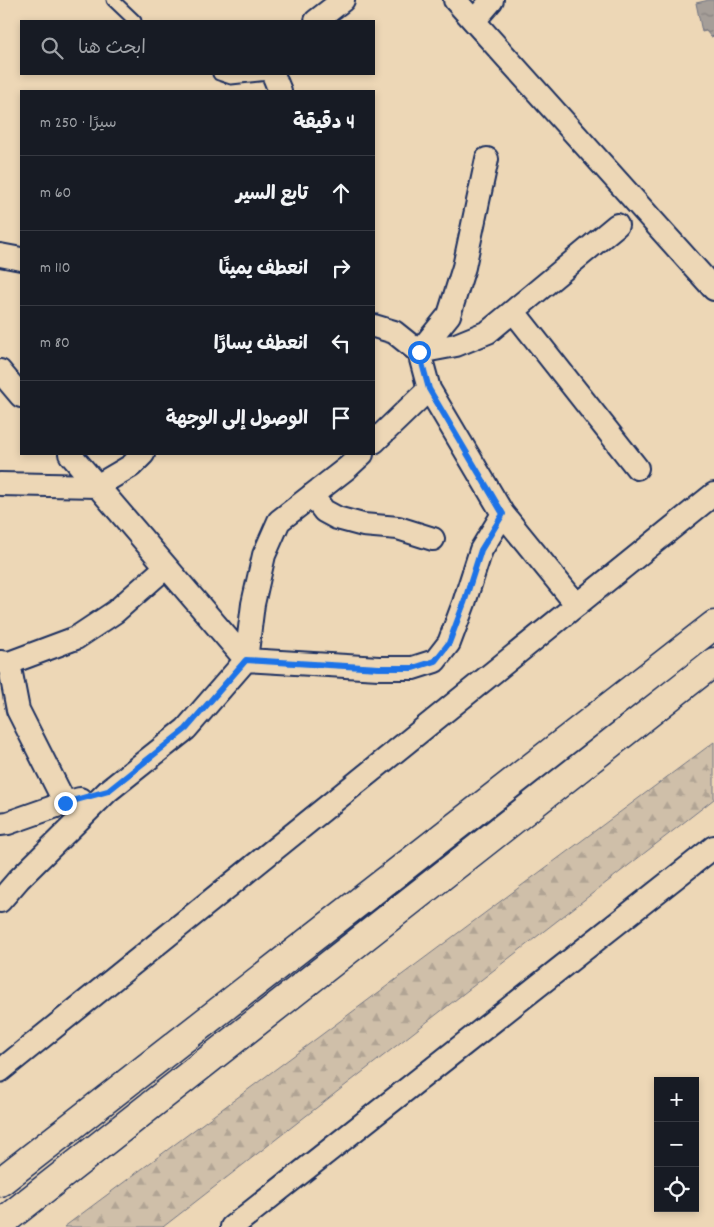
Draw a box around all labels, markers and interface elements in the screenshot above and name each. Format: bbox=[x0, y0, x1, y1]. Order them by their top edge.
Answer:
search box bbox=[20, 20, 375, 75]
icon: search bbox=[38, 34, 66, 62]
text: ابحث هنا bbox=[78, 36, 146, 63]
text: 4 دقيقة bbox=[293, 109, 355, 139]
text: سيرًا · 250 m bbox=[40, 112, 117, 135]
icon: ahead bbox=[327, 179, 355, 207]
text: 60 m bbox=[40, 182, 71, 205]
text: تابع السير bbox=[236, 182, 308, 209]
icon: right bbox=[327, 254, 355, 282]
text: 110 m bbox=[40, 257, 70, 280]
text: انعطف يمينًا bbox=[219, 257, 308, 284]
icon: left bbox=[327, 329, 355, 357]
text: 80 m bbox=[40, 332, 70, 355]
text: انعطف يسارًا bbox=[214, 332, 308, 359]
route start bbox=[408, 341, 431, 364]
icon: arrive bbox=[327, 404, 355, 432]
text: الوصول إلى الوجهة bbox=[166, 407, 308, 434]
route end bbox=[54, 792, 77, 815]
map controls bbox=[654, 1077, 699, 1212]
button: + bbox=[654, 1077, 699, 1122]
button: − bbox=[654, 1122, 699, 1167]
button: locate bbox=[654, 1167, 699, 1212]

